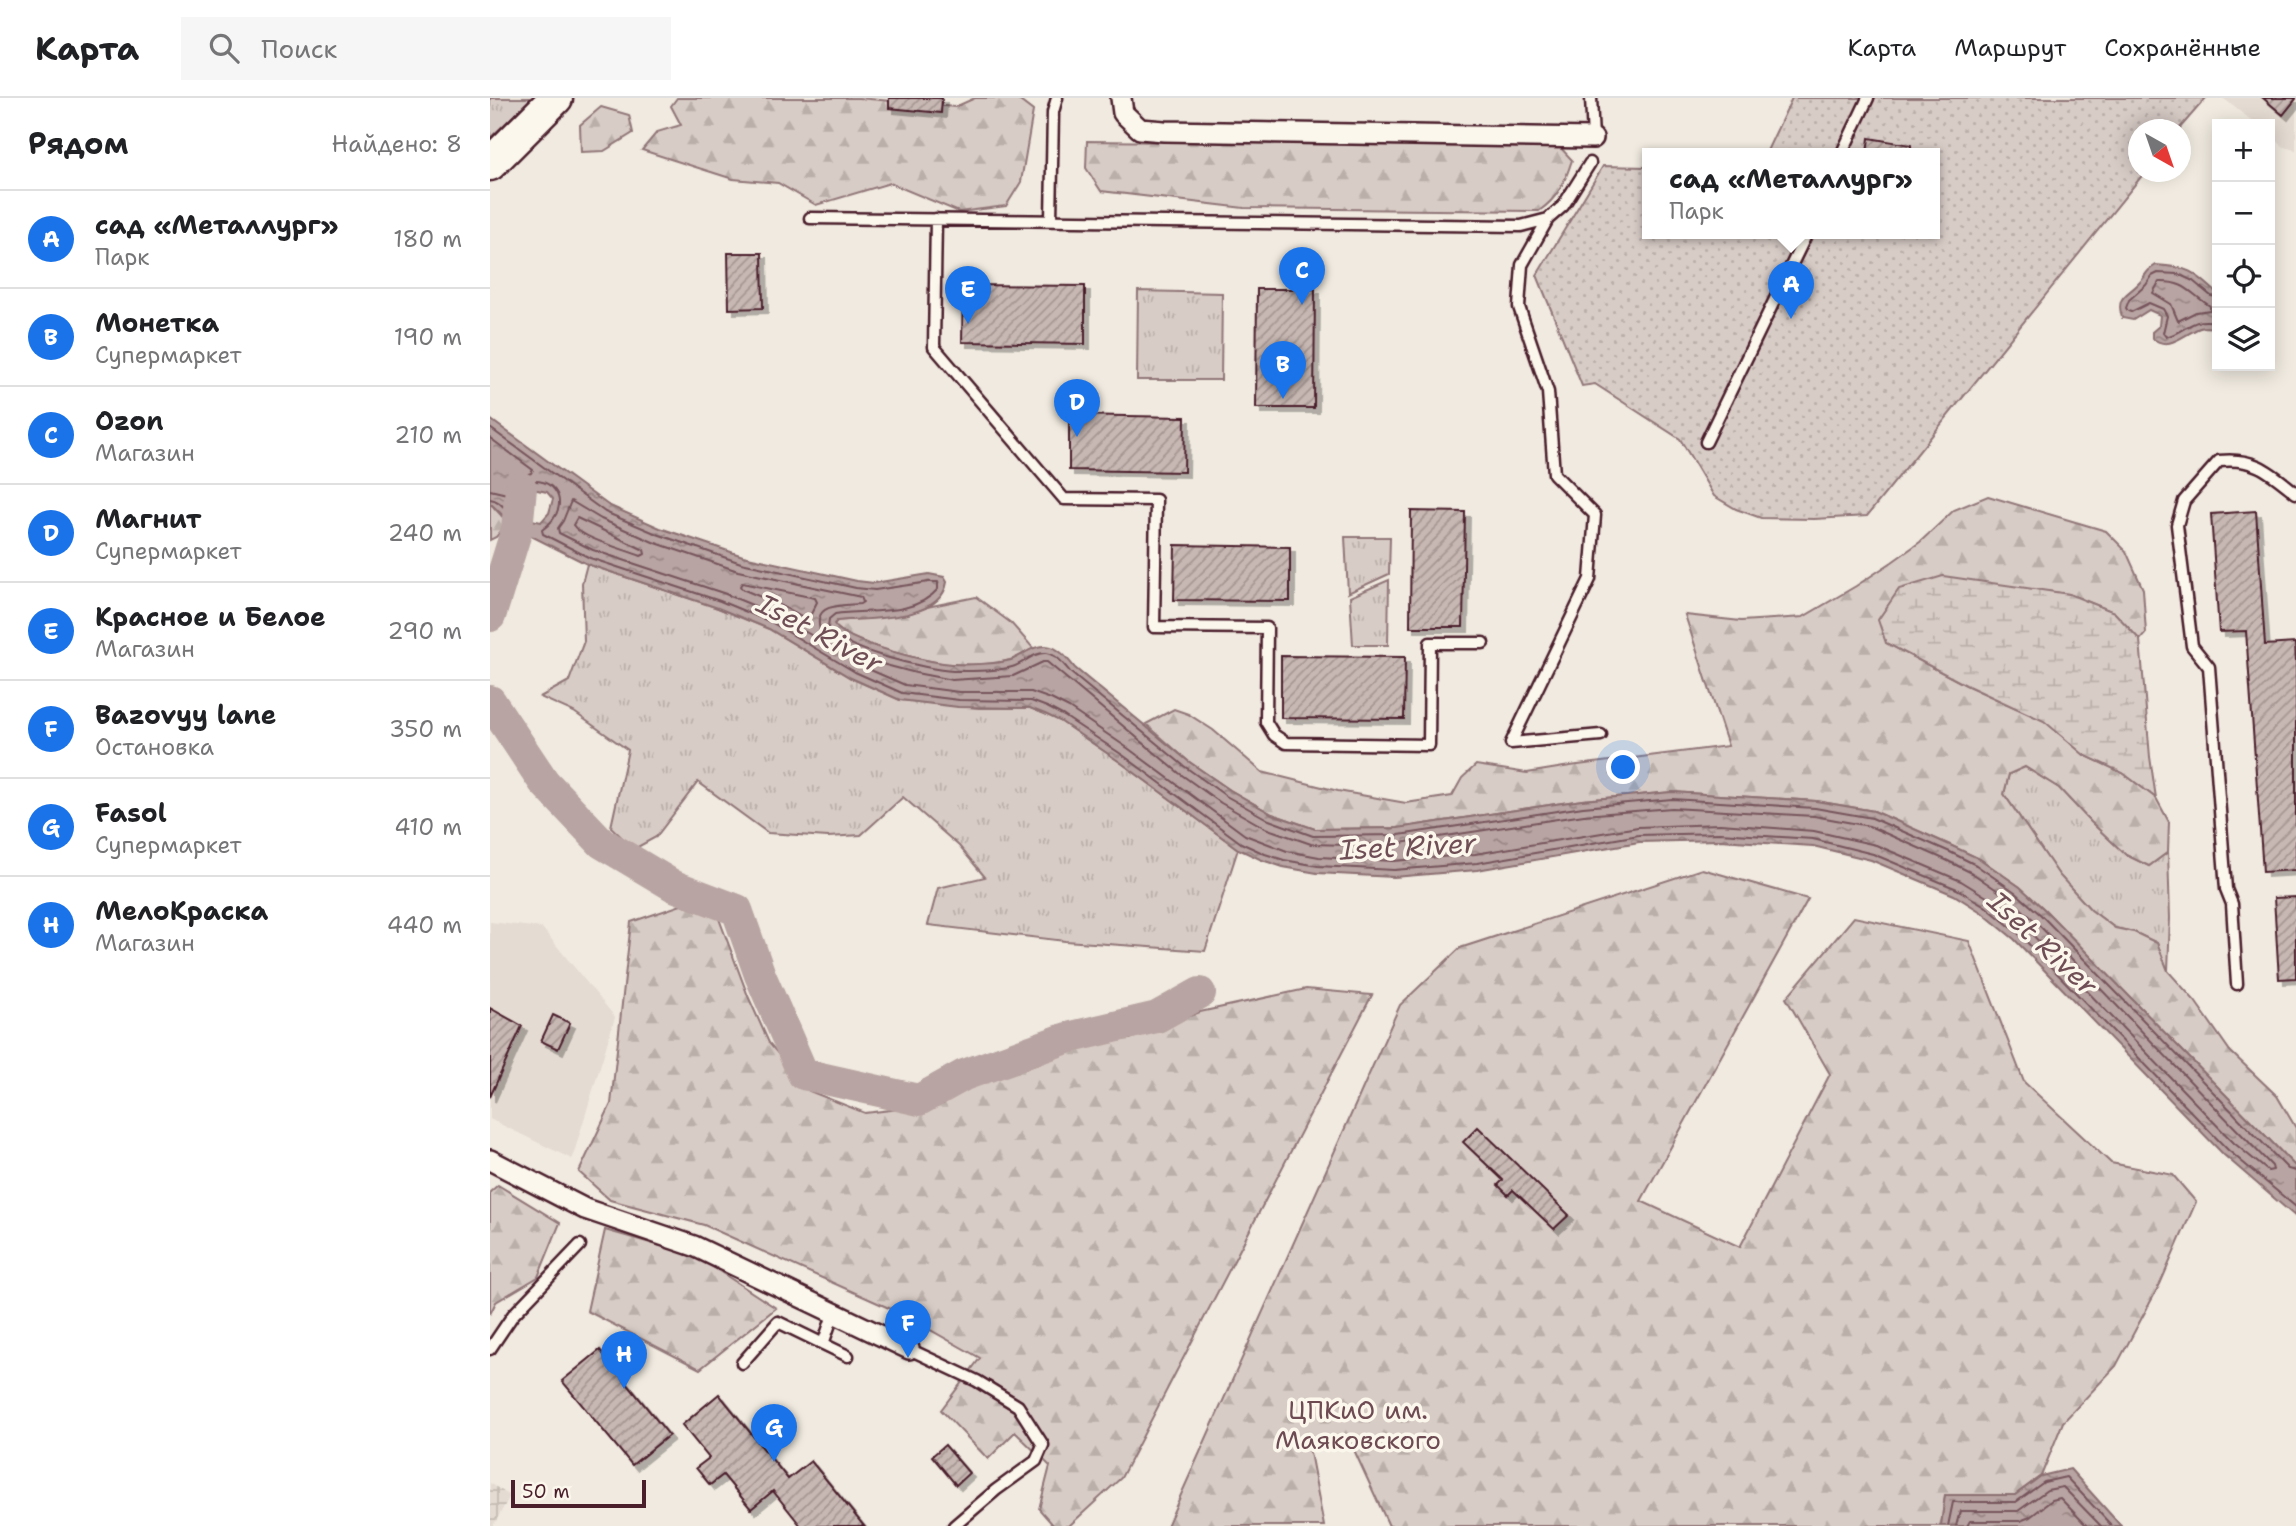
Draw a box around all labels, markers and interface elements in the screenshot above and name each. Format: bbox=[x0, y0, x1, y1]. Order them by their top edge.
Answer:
search box bbox=[181, 17, 671, 80]
text: Карта bbox=[35, 26, 139, 71]
icon: search bbox=[205, 29, 243, 67]
text: Поиск bbox=[261, 31, 337, 66]
text: Карта bbox=[1848, 32, 1916, 64]
text: Маршрут bbox=[1954, 32, 2066, 64]
text: Сохранённые bbox=[2104, 32, 2261, 64]
north arrow bbox=[2128, 119, 2191, 182]
map controls bbox=[2212, 119, 2275, 371]
button: + bbox=[2212, 119, 2275, 182]
text: Рядом bbox=[28, 123, 128, 164]
text: Найдено: 8 bbox=[332, 129, 462, 159]
popup bbox=[1642, 148, 1940, 239]
text: сад «Металлург» bbox=[1669, 161, 1913, 196]
button: − bbox=[2212, 182, 2275, 245]
text: Парк bbox=[1669, 196, 1724, 226]
text: сад «Металлург» bbox=[95, 207, 338, 242]
text: A bbox=[42, 224, 60, 254]
text: 180 m bbox=[393, 224, 462, 254]
text: Парк bbox=[95, 242, 150, 272]
button: locate bbox=[2212, 245, 2275, 308]
pin: C bbox=[1279, 247, 1325, 305]
pin: A bbox=[1768, 261, 1814, 319]
pin: E bbox=[945, 266, 991, 324]
text: Монетка bbox=[95, 305, 219, 340]
button: layers bbox=[2212, 308, 2275, 371]
text: B bbox=[44, 322, 58, 352]
text: 190 m bbox=[394, 322, 462, 352]
text: Супермаркет bbox=[95, 340, 242, 370]
pin: B bbox=[1260, 341, 1306, 399]
pin: D bbox=[1054, 379, 1100, 437]
text: Ozon bbox=[95, 403, 164, 438]
text: C bbox=[44, 420, 58, 450]
text: 210 m bbox=[394, 420, 462, 450]
text: Магазин bbox=[95, 438, 195, 468]
text: Магнит bbox=[95, 501, 201, 536]
text: D bbox=[43, 518, 59, 548]
text: 240 m bbox=[388, 518, 462, 548]
text: Супермаркет bbox=[95, 536, 242, 566]
water label: Iset River bbox=[750, 584, 890, 682]
text: Красное и Белое bbox=[95, 599, 326, 634]
text: E bbox=[43, 616, 59, 646]
text: 290 m bbox=[388, 616, 462, 646]
text: Магазин bbox=[95, 634, 195, 664]
text: Bazovyy lane bbox=[95, 697, 276, 732]
text: F bbox=[44, 714, 58, 744]
text: 350 m bbox=[389, 714, 462, 744]
text: Остановка bbox=[95, 732, 214, 762]
your location bbox=[1606, 750, 1640, 784]
text: Fasol bbox=[95, 795, 167, 830]
text: G bbox=[42, 812, 60, 842]
text: 410 m bbox=[394, 812, 462, 842]
water label: Iset River bbox=[1338, 823, 1478, 869]
text: Супермаркет bbox=[95, 830, 242, 860]
water label: Iset River bbox=[1979, 882, 2107, 1004]
text: МелоКраска bbox=[95, 893, 268, 928]
text: H bbox=[43, 910, 59, 940]
text: 440 m bbox=[387, 910, 462, 940]
text: Магазин bbox=[95, 928, 195, 958]
pin: F bbox=[885, 1300, 931, 1358]
pin: H bbox=[601, 1331, 647, 1389]
park label: ЦПКиО им. Маяковского bbox=[1275, 1392, 1441, 1457]
pin: G bbox=[751, 1404, 797, 1462]
scale bar bbox=[511, 1477, 646, 1509]
text: 50 m bbox=[522, 1479, 570, 1504]

